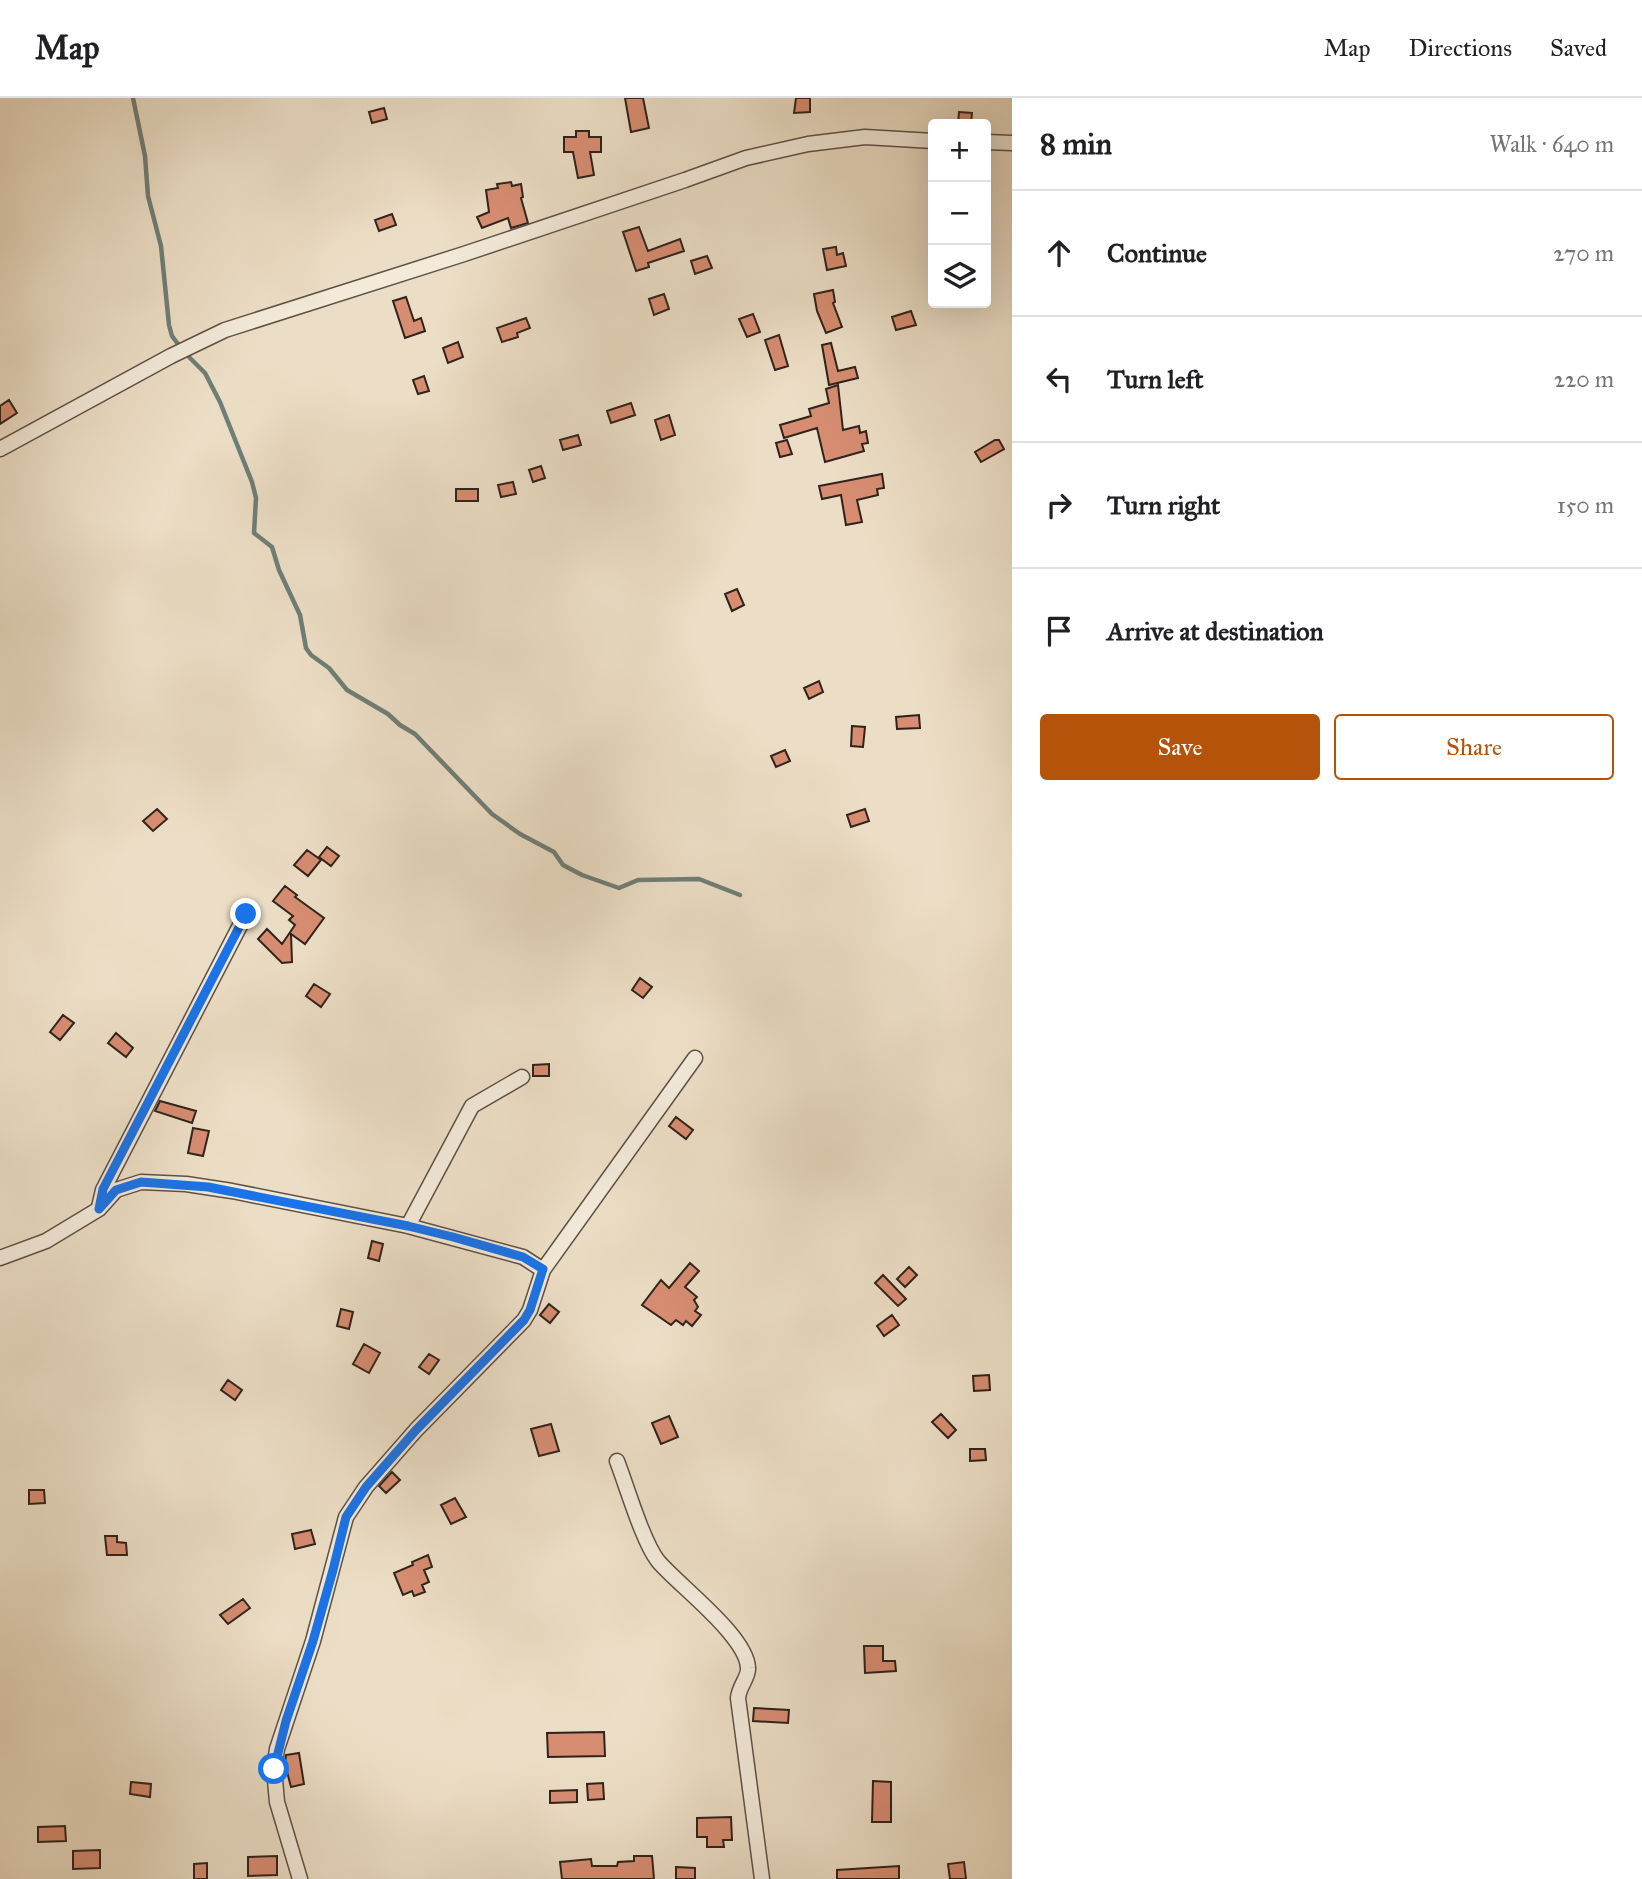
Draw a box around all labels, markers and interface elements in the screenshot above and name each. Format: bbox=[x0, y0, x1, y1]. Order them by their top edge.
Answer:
text: Map bbox=[35, 28, 99, 68]
text: Map bbox=[1324, 33, 1371, 63]
text: Directions bbox=[1409, 33, 1512, 63]
text: Saved bbox=[1550, 33, 1607, 63]
map controls bbox=[928, 119, 991, 308]
button: + bbox=[928, 119, 991, 182]
text: 8 min bbox=[1040, 126, 1112, 162]
text: Walk · 640 m bbox=[1489, 130, 1614, 158]
button: − bbox=[928, 182, 991, 245]
icon: ahead bbox=[1040, 234, 1078, 272]
text: Continue bbox=[1107, 237, 1207, 269]
text: 270 m bbox=[1553, 239, 1614, 267]
button: layers bbox=[928, 245, 991, 308]
icon: left bbox=[1040, 360, 1078, 398]
text: Turn left bbox=[1107, 363, 1203, 395]
text: 220 m bbox=[1554, 365, 1614, 393]
icon: right bbox=[1040, 486, 1078, 524]
text: Turn right bbox=[1107, 489, 1220, 521]
text: 150 m bbox=[1557, 491, 1614, 519]
icon: arrive bbox=[1040, 612, 1078, 650]
text: Arrive at destination bbox=[1107, 615, 1324, 647]
button: Save bbox=[1040, 714, 1320, 780]
button: Share bbox=[1334, 714, 1614, 780]
route end bbox=[230, 898, 261, 929]
route start bbox=[258, 1753, 289, 1784]

